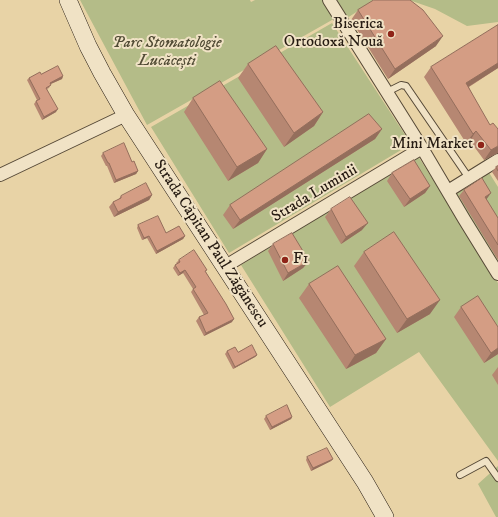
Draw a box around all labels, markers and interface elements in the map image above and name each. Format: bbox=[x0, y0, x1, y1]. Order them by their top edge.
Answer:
place label: Biserica Ortodoxă Nouă bbox=[284, 15, 383, 53]
marker: Biserica Ortodoxă Nouă bbox=[386, 29, 396, 39]
park label: Parc Stomatologie Lucăcești bbox=[112, 34, 222, 72]
place label: Mini Market bbox=[392, 135, 473, 155]
marker: Mini Market bbox=[476, 140, 486, 150]
street label: Strada Căpitan Paul Zăgănescu bbox=[148, 156, 272, 332]
street label: Strada Luminii bbox=[269, 161, 361, 227]
place label: F1 bbox=[293, 250, 309, 270]
marker: F1 bbox=[280, 255, 290, 265]

